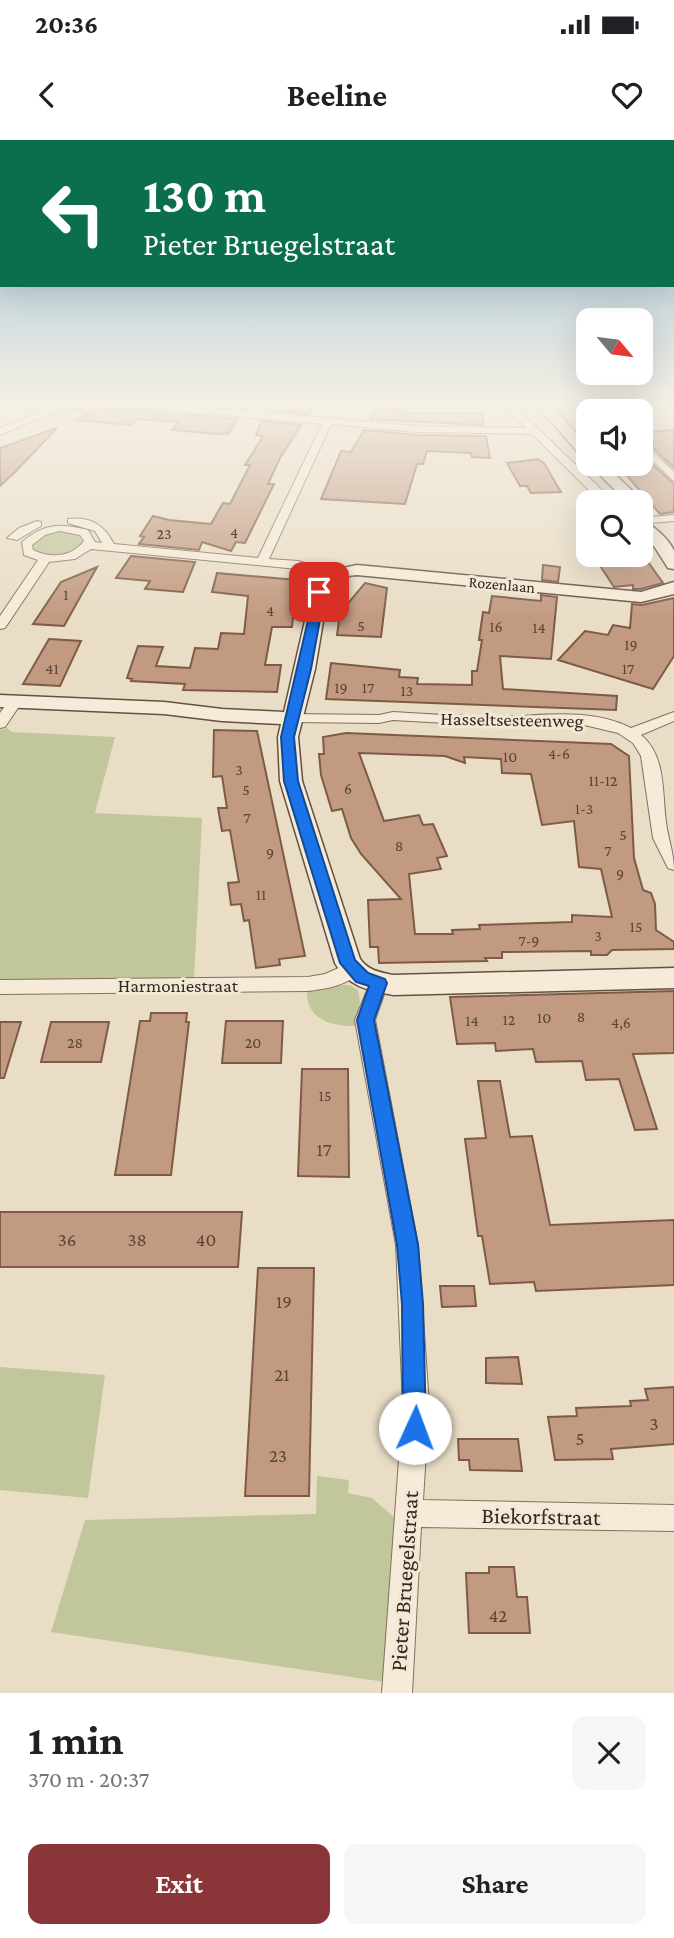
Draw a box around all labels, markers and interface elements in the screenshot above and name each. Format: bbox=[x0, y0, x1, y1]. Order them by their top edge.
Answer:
text: 20:36 bbox=[35, 10, 98, 39]
icon: back bbox=[28, 76, 66, 114]
icon: heart bbox=[608, 76, 646, 114]
text: Beeline bbox=[287, 77, 387, 113]
icon: left bbox=[28, 168, 119, 259]
text: 130 m bbox=[143, 168, 266, 223]
text: Pieter Bruegelstraat bbox=[143, 226, 395, 262]
north arrow bbox=[576, 308, 653, 385]
map controls bbox=[576, 308, 653, 567]
button: sound bbox=[576, 399, 653, 476]
button: search bbox=[576, 490, 653, 567]
house number: 4 bbox=[230, 524, 238, 541]
house number: 23 bbox=[156, 525, 172, 542]
pin bbox=[289, 562, 349, 622]
icon: arrive bbox=[300, 573, 338, 611]
street label: Rozenlaan bbox=[468, 573, 536, 596]
house number: 1 bbox=[63, 586, 69, 603]
house number: 4 bbox=[266, 602, 274, 619]
house number: 5 bbox=[357, 617, 365, 634]
house number: 16 bbox=[489, 618, 503, 635]
house number: 14 bbox=[532, 619, 546, 636]
house number: 19 bbox=[624, 636, 638, 653]
house number: 41 bbox=[45, 660, 59, 677]
house number: 17 bbox=[622, 660, 635, 677]
house number: 19 bbox=[334, 679, 348, 696]
house number: 17 bbox=[362, 679, 375, 696]
house number: 13 bbox=[401, 682, 413, 699]
street label: Hasseltsesteenweg bbox=[440, 708, 584, 731]
house number: 4-6 bbox=[548, 745, 570, 762]
house number: 10 bbox=[503, 748, 517, 765]
house number: 3 bbox=[235, 761, 243, 778]
house number: 11-12 bbox=[588, 772, 618, 789]
house number: 6 bbox=[344, 780, 352, 797]
house number: 5 bbox=[242, 781, 250, 798]
house number: 1-3 bbox=[575, 800, 593, 817]
house number: 7 bbox=[243, 809, 251, 826]
house number: 5 bbox=[619, 826, 627, 843]
house number: 8 bbox=[395, 837, 403, 854]
house number: 7 bbox=[604, 842, 612, 859]
house number: 9 bbox=[266, 844, 274, 861]
house number: 9 bbox=[616, 865, 624, 882]
house number: 11 bbox=[256, 886, 266, 903]
house number: 15 bbox=[630, 918, 642, 935]
house number: 3 bbox=[594, 927, 602, 944]
house number: 7-9 bbox=[519, 932, 539, 949]
street label: Harmoniestraat bbox=[118, 975, 239, 996]
house number: 8 bbox=[577, 1008, 585, 1025]
house number: 10 bbox=[537, 1009, 551, 1026]
house number: 12 bbox=[503, 1011, 516, 1028]
house number: 14 bbox=[465, 1012, 479, 1029]
house number: 4,6 bbox=[611, 1014, 631, 1031]
house number: 28 bbox=[67, 1034, 83, 1051]
house number: 20 bbox=[245, 1034, 261, 1051]
house number: 15 bbox=[319, 1087, 331, 1104]
house number: 17 bbox=[316, 1139, 332, 1160]
house number: 36 bbox=[58, 1229, 76, 1250]
house number: 38 bbox=[127, 1229, 147, 1250]
house number: 40 bbox=[196, 1229, 216, 1250]
house number: 19 bbox=[276, 1291, 292, 1312]
house number: 21 bbox=[274, 1364, 290, 1385]
position arrow bbox=[378, 1391, 452, 1465]
house number: 3 bbox=[649, 1413, 659, 1434]
house number: 5 bbox=[576, 1428, 584, 1449]
house number: 23 bbox=[269, 1445, 287, 1466]
street label: Pieter Bruegelstraat bbox=[385, 1489, 423, 1672]
street label: Biekorfstraat bbox=[481, 1502, 601, 1530]
house number: 42 bbox=[489, 1605, 507, 1626]
text: 1 min bbox=[28, 1716, 124, 1763]
button: close bbox=[572, 1716, 646, 1790]
text: 370 m · 20:37 bbox=[28, 1766, 149, 1792]
button: Exit bbox=[28, 1844, 330, 1924]
button: Share bbox=[344, 1844, 646, 1924]

